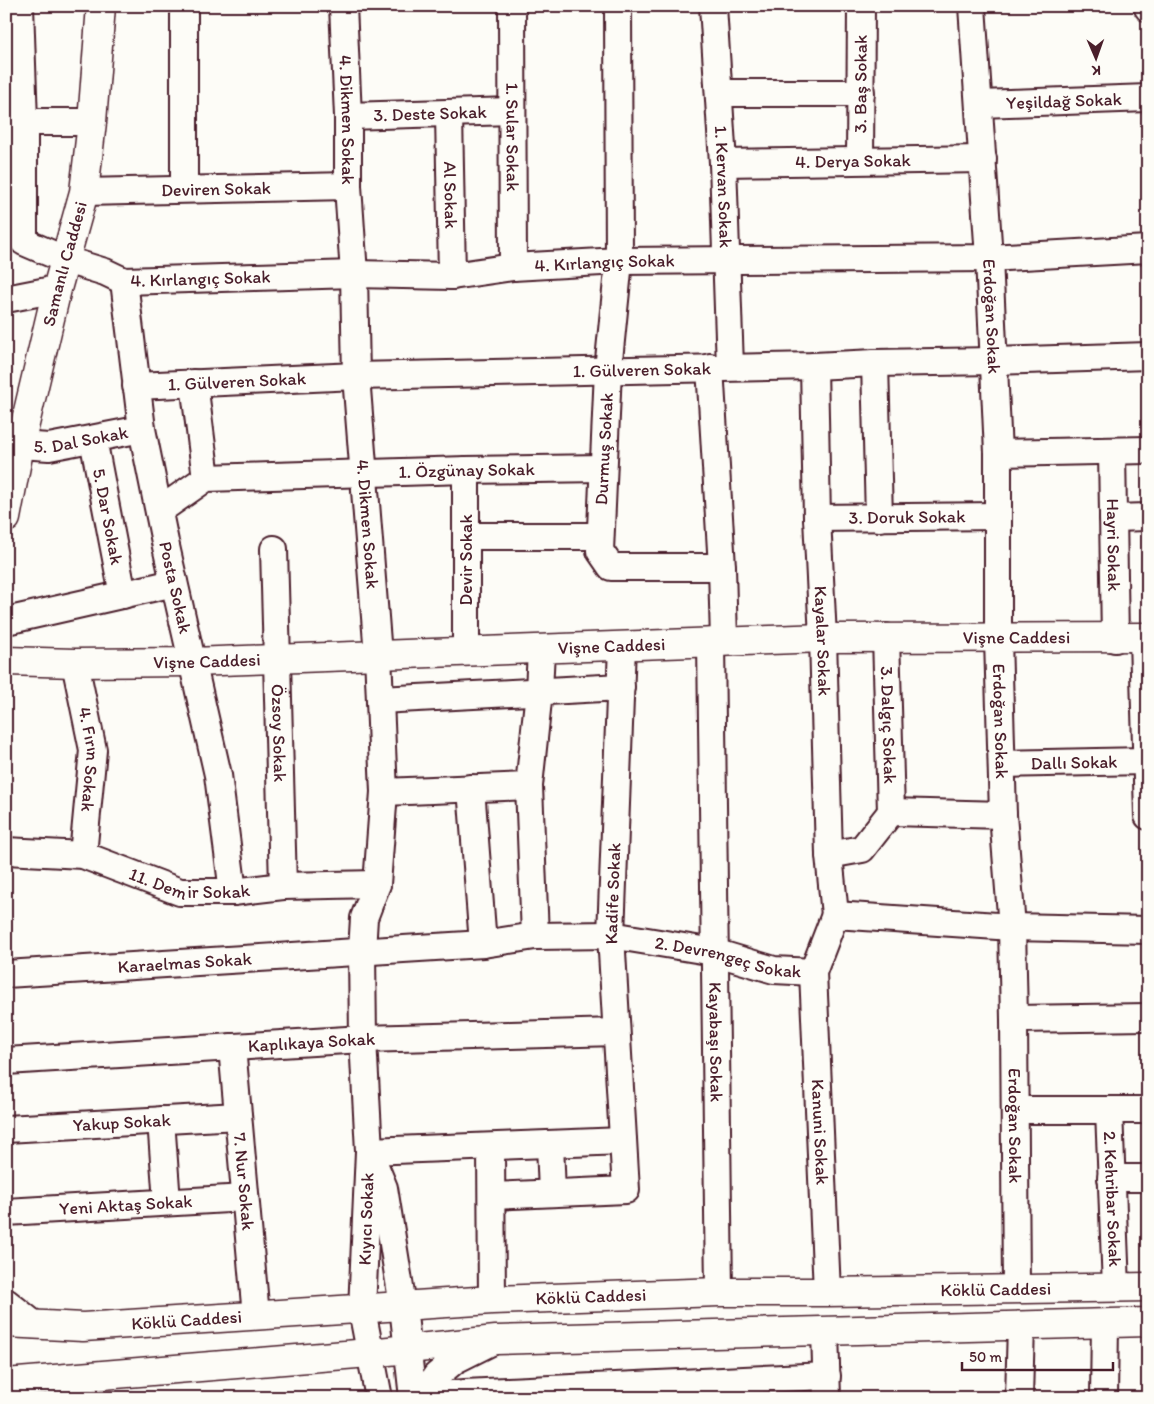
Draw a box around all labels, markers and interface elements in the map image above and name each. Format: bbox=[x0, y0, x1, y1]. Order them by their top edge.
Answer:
north arrow bbox=[1072, 32, 1122, 82]
street label: 3. Baş Sokak bbox=[849, 35, 872, 133]
street label: 4. Dikmen Sokak bbox=[334, 55, 359, 185]
text: K bbox=[1091, 62, 1101, 79]
street label: 1. Sular Sokak bbox=[501, 82, 524, 192]
street label: Yeşildağ Sokak bbox=[1006, 88, 1123, 114]
street label: 3. Deste Sokak bbox=[373, 101, 488, 126]
street label: 1. Kervan Sokak bbox=[710, 125, 737, 248]
street label: 4. Derya Sokak bbox=[795, 149, 912, 173]
street label: Al Sokak bbox=[439, 161, 462, 230]
street label: Deviren Sokak bbox=[161, 177, 271, 201]
street label: Samanlı Caddesi bbox=[38, 199, 92, 329]
street label: 4. Kırlangıç Sokak bbox=[534, 250, 675, 277]
street label: Erdoğan Sokak bbox=[978, 258, 1005, 375]
street label: 4. Kırlangıç Sokak bbox=[130, 266, 271, 292]
street label: 1. Gülveren Sokak bbox=[572, 357, 712, 382]
street label: 1. Gülveren Sokak bbox=[167, 367, 307, 396]
street label: Durmuş Sokak bbox=[590, 391, 618, 506]
street label: 5. Dal Sokak bbox=[33, 421, 130, 458]
street label: 1. Özgünay Sokak bbox=[398, 458, 536, 483]
street label: 4. Dikmen Sokak bbox=[352, 459, 384, 590]
street label: 5. Dar Sokak bbox=[88, 467, 128, 567]
street label: Hayri Sokak bbox=[1102, 498, 1125, 592]
street label: 3. Doruk Sokak bbox=[848, 505, 966, 529]
street label: Devir Sokak bbox=[455, 514, 477, 606]
street label: Posta Sokak bbox=[154, 539, 197, 636]
street label: Kayalar Sokak bbox=[809, 585, 836, 696]
street label: Vişne Caddesi bbox=[963, 626, 1070, 649]
street label: Vişne Caddesi bbox=[557, 633, 666, 659]
street label: Vişne Caddesi bbox=[153, 648, 261, 673]
street label: Erdoğan Sokak bbox=[988, 663, 1013, 779]
street label: 3. Dalgıç Sokak bbox=[876, 666, 901, 784]
street label: Özsoy Sokak bbox=[267, 683, 291, 782]
street label: 4. Fırın Sokak bbox=[73, 705, 104, 813]
street label: Dallı Sokak bbox=[1030, 751, 1118, 774]
street label: Kadife Sokak bbox=[600, 842, 626, 945]
street label: 11. Demir Sokak bbox=[126, 863, 252, 905]
street label: 2. Devrengeç Sokak bbox=[653, 931, 802, 982]
street label: Karaelmas Sokak bbox=[117, 948, 253, 978]
street label: Kayabaşı Sokak bbox=[704, 982, 728, 1102]
street label: Kaplıkaya Sokak bbox=[247, 1028, 376, 1057]
street label: Erdoğan Sokak bbox=[1003, 1068, 1026, 1184]
street label: Kanuni Sokak bbox=[807, 1078, 833, 1186]
street label: Yakup Sokak bbox=[72, 1109, 172, 1136]
street label: 2. Kehribar Sokak bbox=[1099, 1131, 1126, 1268]
street label: 7. Nur Sokak bbox=[229, 1132, 259, 1232]
street label: Kıyıcı Sokak bbox=[353, 1172, 379, 1266]
street label: Yeni Aktaş Sokak bbox=[59, 1190, 193, 1220]
street label: Köklü Caddesi bbox=[940, 1278, 1051, 1301]
street label: Köklü Caddesi bbox=[535, 1284, 647, 1309]
street label: Köklü Caddesi bbox=[131, 1306, 243, 1335]
scale bar bbox=[962, 1339, 1113, 1371]
text: 50 m bbox=[969, 1348, 1002, 1366]

